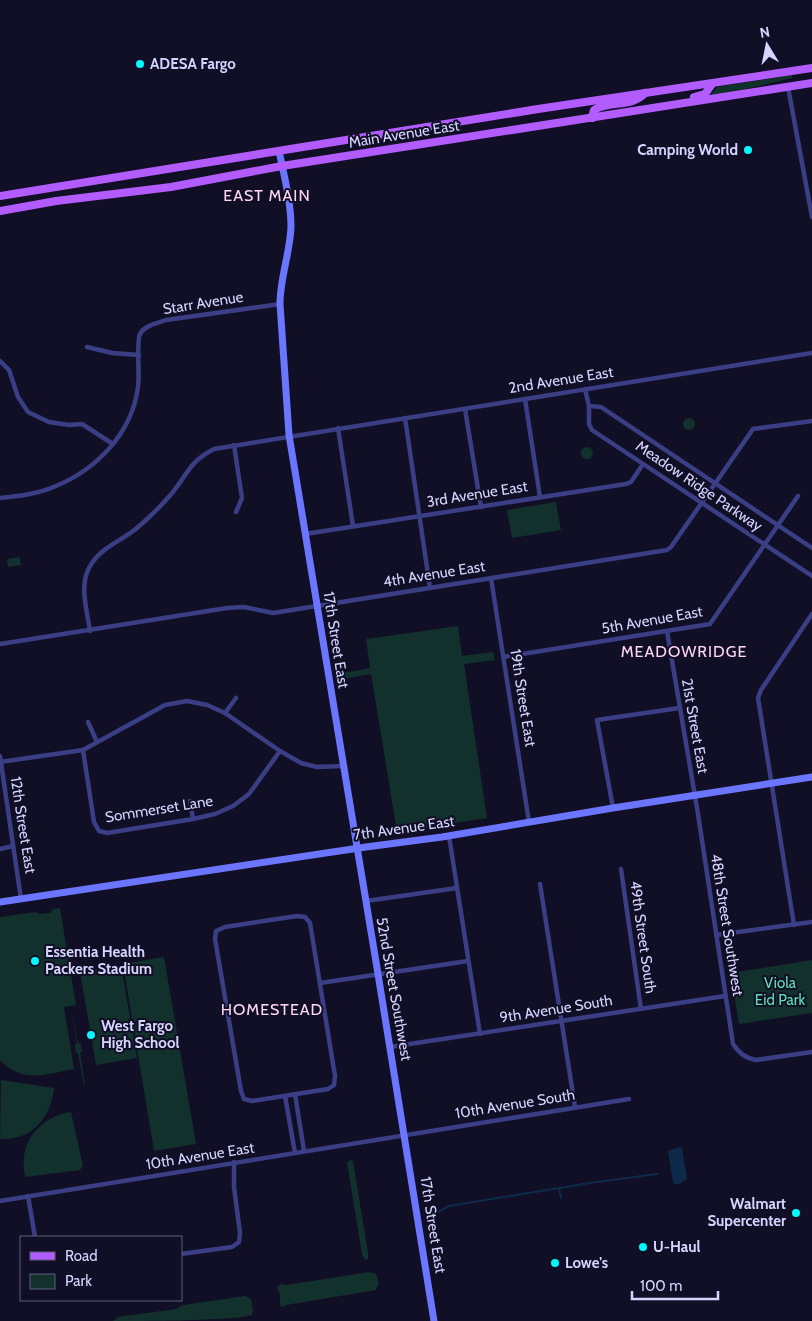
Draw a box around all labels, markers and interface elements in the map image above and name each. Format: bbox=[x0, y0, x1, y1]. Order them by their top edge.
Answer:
north arrow bbox=[742, 20, 792, 70]
text: N bbox=[758, 22, 771, 42]
place label: ADESA Fargo bbox=[150, 55, 236, 73]
marker: ADESA Fargo bbox=[134, 58, 146, 70]
street label: Main Avenue East bbox=[347, 116, 461, 152]
place label: Camping World bbox=[637, 141, 738, 159]
marker: Camping World bbox=[742, 144, 754, 156]
district label: EAST MAIN bbox=[223, 186, 311, 205]
street label: Starr Avenue bbox=[161, 288, 245, 318]
street label: 2nd Avenue East bbox=[507, 363, 615, 397]
street label: Meadow Ridge Parkway bbox=[632, 437, 766, 535]
street label: 3rd Avenue East bbox=[425, 477, 529, 511]
street label: 4th Avenue East bbox=[382, 557, 486, 591]
street label: 17th Street East bbox=[319, 590, 353, 690]
street label: 5th Avenue East bbox=[600, 602, 704, 638]
district label: MEADOWRIDGE bbox=[621, 642, 747, 661]
street label: 19th Street East bbox=[506, 648, 540, 748]
street label: 21st Street East bbox=[678, 677, 712, 775]
street label: 12th Street East bbox=[6, 775, 40, 875]
street label: Sommerset Lane bbox=[104, 792, 214, 826]
street label: 7th Avenue East bbox=[352, 812, 456, 844]
street label: 48th Street Southwest bbox=[707, 853, 747, 997]
street label: 49th Street South bbox=[626, 879, 660, 995]
street label: 52nd Street Southwest bbox=[372, 916, 416, 1062]
place label: Essentia Health Packers Stadium bbox=[45, 943, 152, 978]
marker: Essentia Health Packers Stadium bbox=[29, 955, 41, 967]
park label: Viola Eid Park bbox=[755, 974, 806, 1009]
street label: 9th Avenue South bbox=[498, 991, 614, 1027]
district label: HOMESTEAD bbox=[221, 1000, 323, 1019]
place label: West Fargo High School bbox=[101, 1017, 179, 1052]
marker: West Fargo High School bbox=[85, 1029, 97, 1041]
street label: 10th Avenue South bbox=[454, 1086, 576, 1122]
street label: 10th Avenue East bbox=[144, 1139, 256, 1173]
street label: 17th Street East bbox=[416, 1175, 450, 1275]
place label: Walmart Supercenter bbox=[707, 1195, 786, 1230]
marker: Walmart Supercenter bbox=[790, 1207, 802, 1219]
legend bbox=[20, 1236, 182, 1301]
place label: U-Haul bbox=[653, 1238, 701, 1256]
marker: U-Haul bbox=[637, 1241, 649, 1253]
text: Road bbox=[65, 1247, 98, 1265]
place label: Lowe's bbox=[565, 1254, 608, 1272]
marker: Lowe's bbox=[549, 1257, 561, 1269]
scale bar bbox=[632, 1268, 718, 1300]
text: Park bbox=[65, 1272, 92, 1290]
text: 100 m bbox=[640, 1277, 682, 1295]

